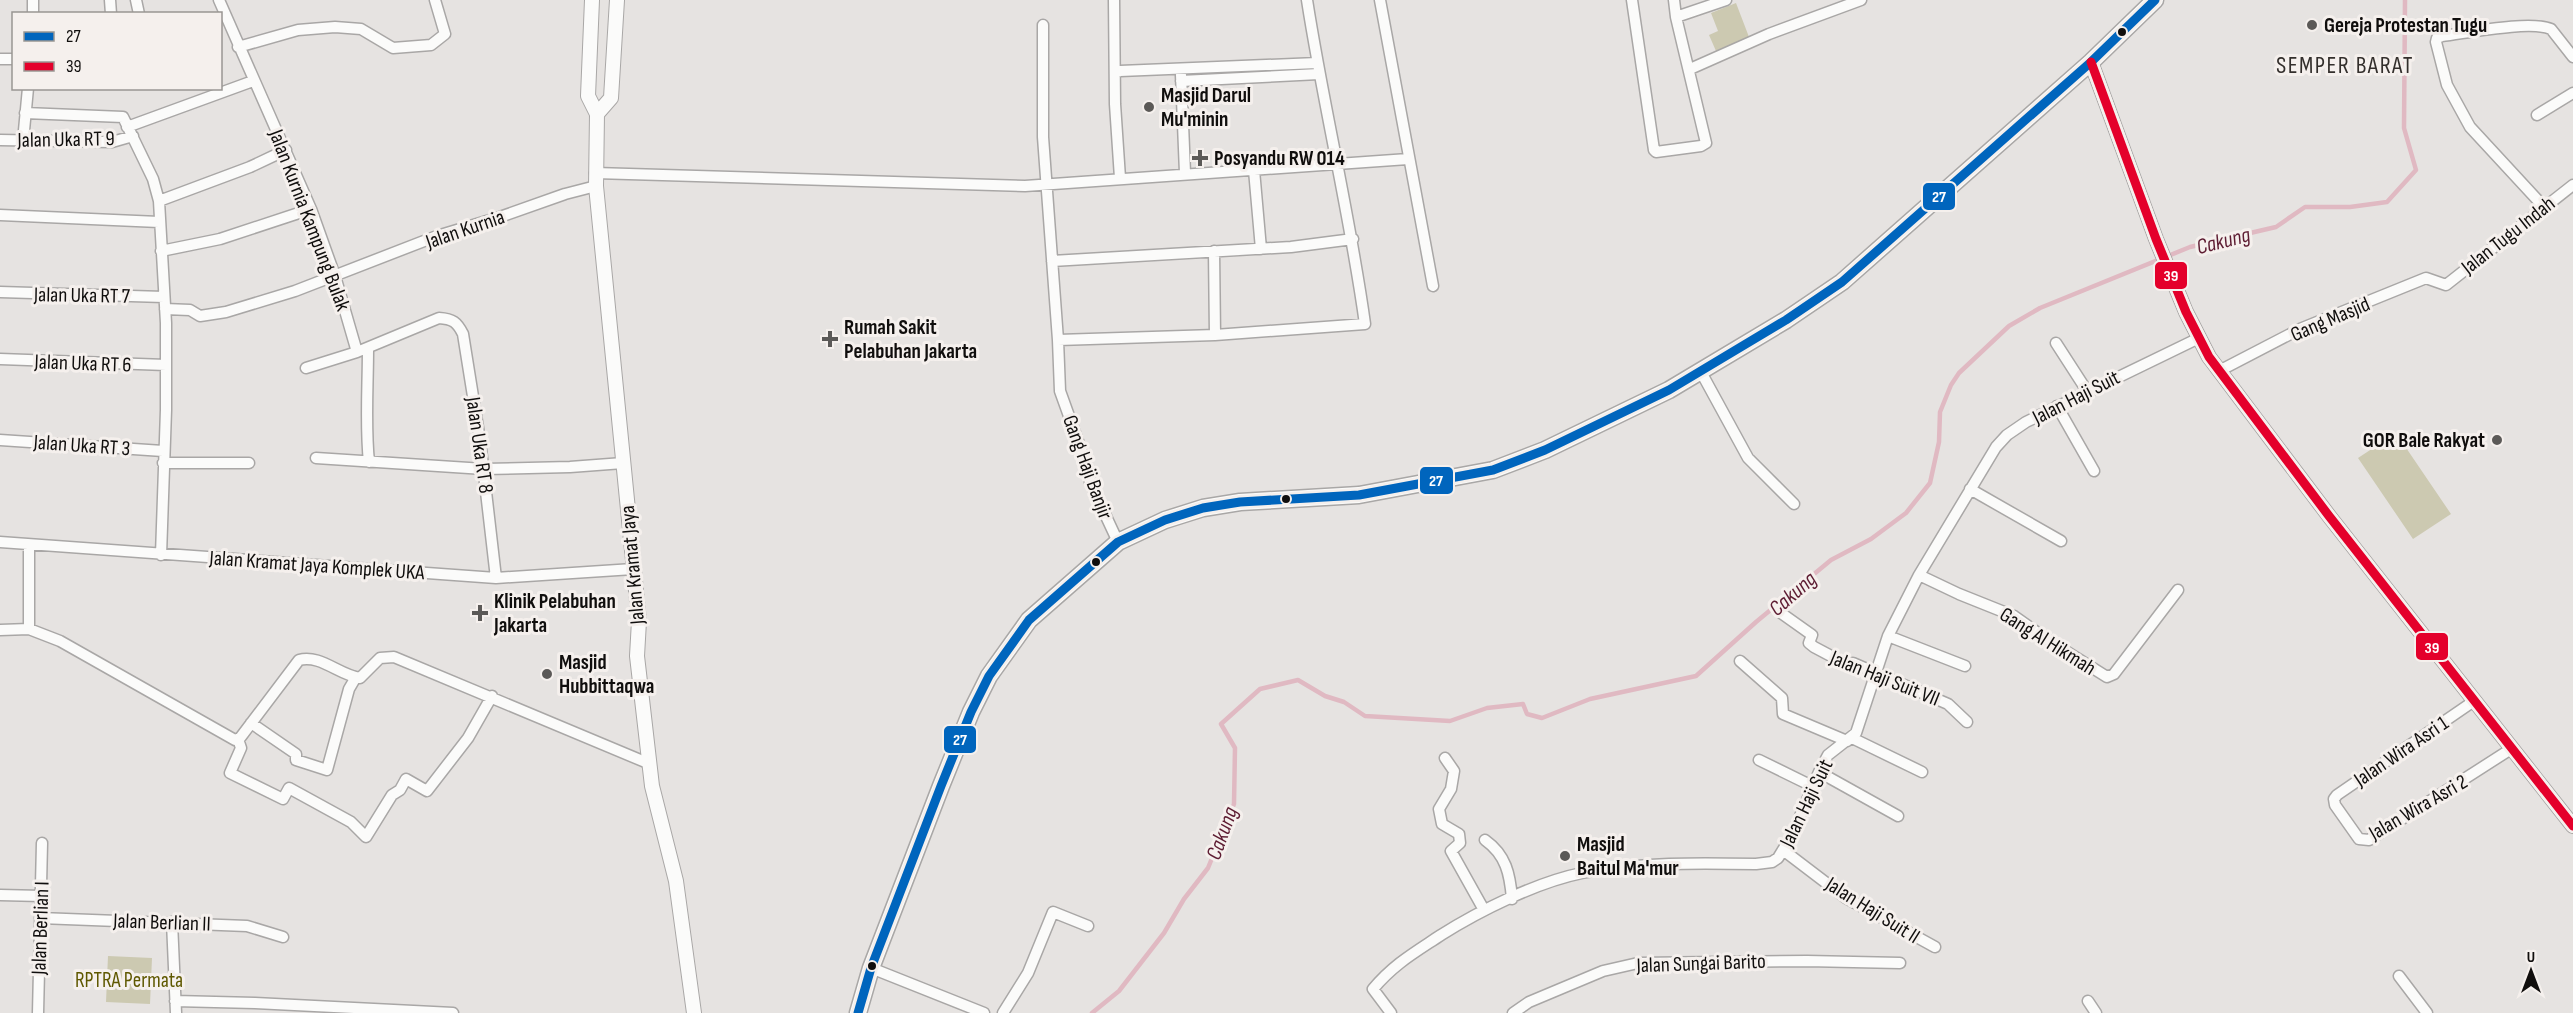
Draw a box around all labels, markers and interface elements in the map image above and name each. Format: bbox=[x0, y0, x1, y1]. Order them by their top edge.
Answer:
legend bbox=[12, 12, 222, 90]
place label: Gereja Protestan Tugu bbox=[2324, 13, 2487, 38]
marker: Gereja Protestan Tugu bbox=[2305, 18, 2319, 32]
text: 27 bbox=[66, 26, 81, 47]
unlabelled marker bbox=[2116, 26, 2128, 38]
district label: SEMPER BARAT bbox=[2276, 51, 2414, 80]
text: 39 bbox=[66, 56, 82, 77]
place label: Masjid Darul Mu'minin bbox=[1161, 83, 1251, 132]
marker: Masjid Darul Mu'minin bbox=[1142, 100, 1156, 114]
street label: Jalan Kurnia Kampung Bulak bbox=[263, 125, 356, 314]
street label: Jalan Uka RT 9 bbox=[16, 126, 115, 153]
place label: Posyandu RW 014 bbox=[1214, 146, 1345, 171]
marker: Posyandu RW 014 bbox=[1191, 149, 1209, 167]
line badge: 27 bbox=[1922, 182, 1956, 211]
text: 27 bbox=[1932, 188, 1946, 207]
street label: Jalan Tugu Indah bbox=[2456, 191, 2560, 280]
street label: Jalan Kurnia bbox=[422, 204, 508, 255]
water label: Cakung bbox=[2194, 222, 2253, 261]
line badge: 39 bbox=[2154, 261, 2188, 290]
text: 39 bbox=[2164, 267, 2178, 286]
street label: Jalan Uka RT 7 bbox=[33, 282, 131, 309]
street label: Gang Masjid bbox=[2287, 292, 2374, 347]
place label: Rumah Sakit Pelabuhan Jakarta bbox=[844, 315, 977, 364]
marker: Rumah Sakit Pelabuhan Jakarta bbox=[821, 330, 839, 348]
street label: Jalan Uka RT 6 bbox=[33, 349, 132, 378]
street label: Jalan Haji Suit bbox=[2028, 365, 2124, 430]
street label: Jalan Uka RT 8 bbox=[460, 394, 499, 495]
street label: Gang Haji Banjir bbox=[1057, 412, 1118, 523]
place label: GOR Bale Rakyat bbox=[2363, 428, 2485, 453]
street label: Jalan Uka RT 3 bbox=[32, 430, 131, 461]
marker: GOR Bale Rakyat bbox=[2490, 433, 2504, 447]
line badge: 27 bbox=[1419, 466, 1454, 495]
text: 27 bbox=[1429, 472, 1443, 491]
unlabelled marker bbox=[1280, 493, 1292, 505]
street label: Jalan Kramat Jaya bbox=[615, 504, 650, 626]
street label: Jalan Kramat Jaya Komplek UKA bbox=[208, 545, 426, 586]
unlabelled marker bbox=[1090, 556, 1102, 568]
water label: Cakung bbox=[1764, 566, 1822, 622]
place label: Klinik Pelabuhan Jakarta bbox=[493, 589, 616, 638]
street label: Gang Al Hikmah bbox=[1995, 602, 2101, 681]
marker: Klinik Pelabuhan Jakarta bbox=[471, 604, 489, 622]
line badge: 39 bbox=[2415, 632, 2449, 661]
text: 39 bbox=[2425, 639, 2439, 658]
street label: Jalan Haji Suit VII bbox=[1826, 645, 1943, 712]
place label: Masjid Hubbittaqwa bbox=[559, 650, 654, 699]
marker: Masjid Hubbittaqwa bbox=[540, 667, 554, 681]
street label: Jalan Wira Asri 1 bbox=[2348, 710, 2454, 793]
line badge: 27 bbox=[943, 725, 977, 754]
text: 27 bbox=[953, 731, 967, 750]
street label: Jalan Haji Suit bbox=[1774, 755, 1838, 852]
street label: Jalan Wira Asri 2 bbox=[2364, 769, 2472, 846]
water label: Cakung bbox=[1200, 803, 1244, 864]
place label: Masjid Baitul Ma'mur bbox=[1577, 832, 1679, 881]
marker: Masjid Baitul Ma'mur bbox=[1558, 849, 1572, 863]
street label: Jalan Haji Suit II bbox=[1820, 871, 1924, 949]
street label: Jalan Berlian I bbox=[26, 881, 55, 976]
street label: Jalan Berlian II bbox=[112, 908, 211, 937]
north arrow bbox=[2501, 941, 2561, 1001]
text: U bbox=[2527, 948, 2535, 967]
street label: Jalan Sungai Barito bbox=[1635, 949, 1766, 978]
unlabelled marker bbox=[866, 960, 878, 972]
park label: RPTRA Permata bbox=[75, 968, 183, 993]

